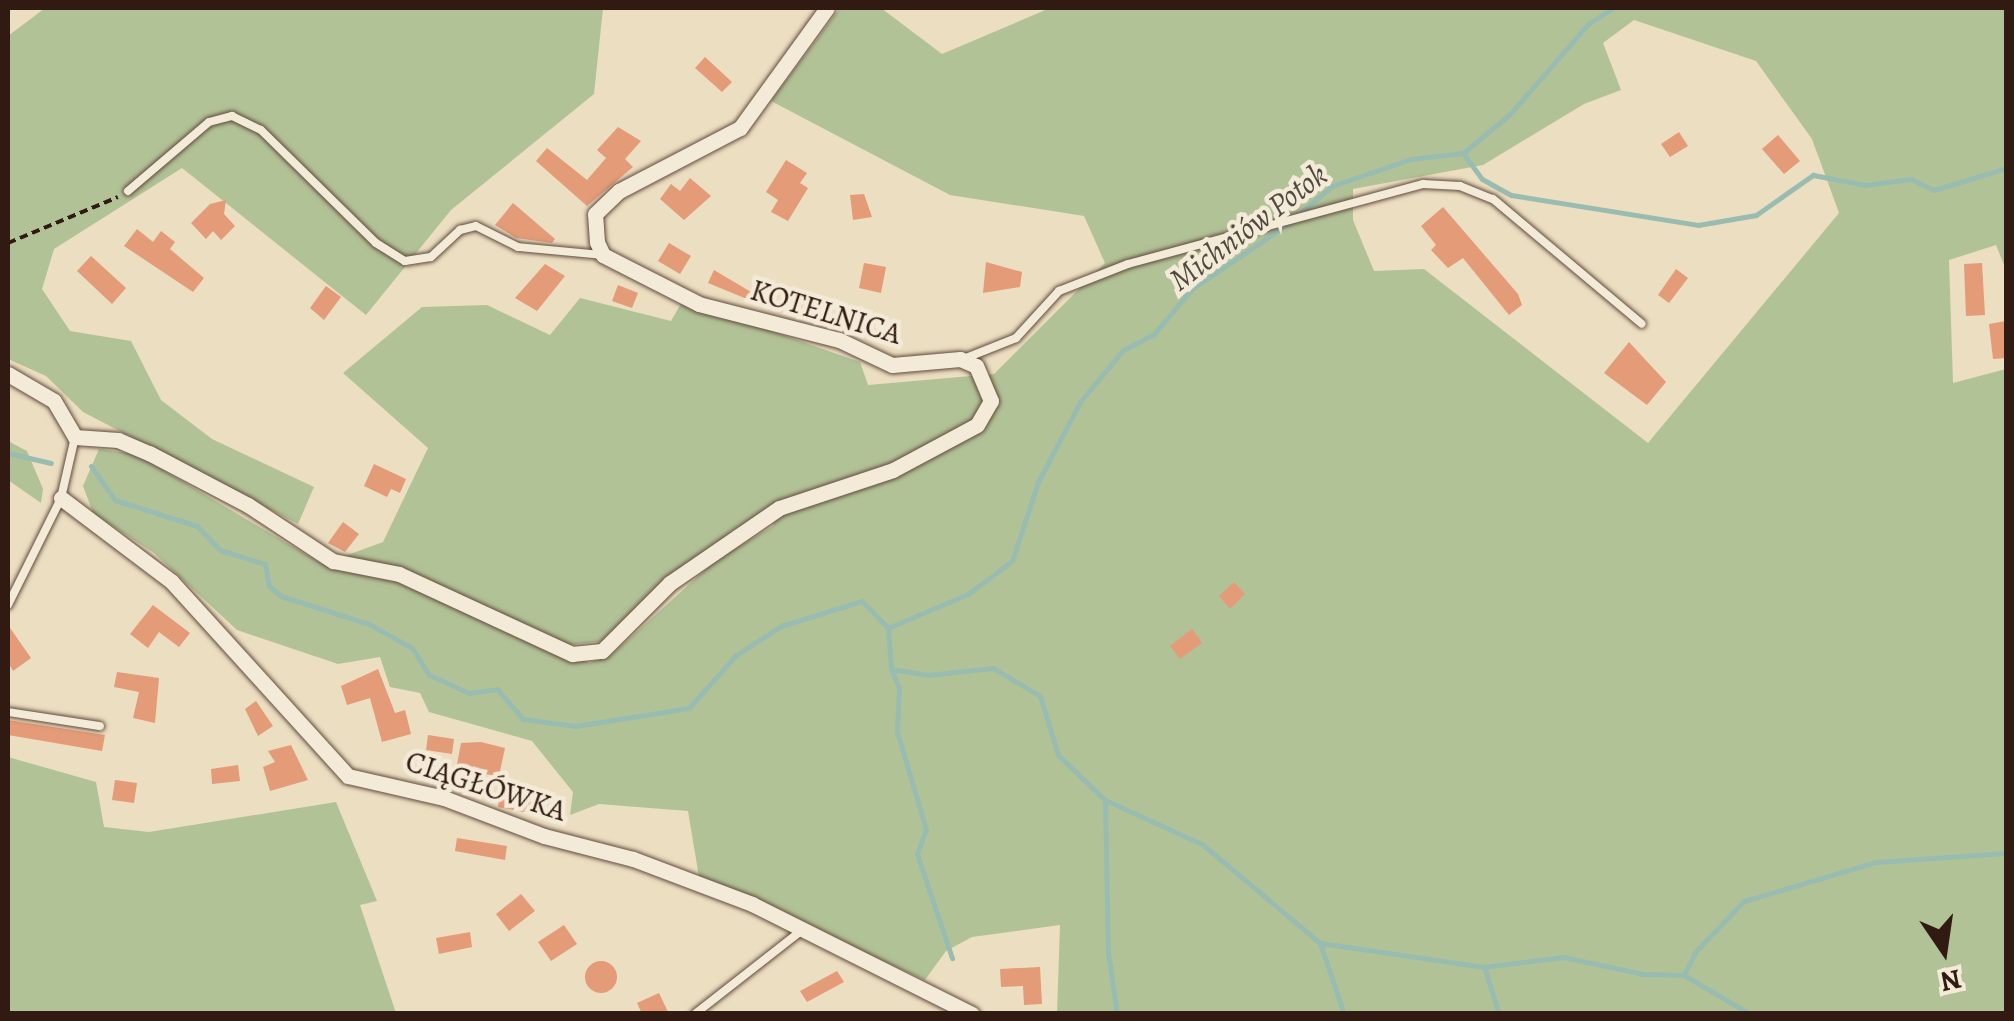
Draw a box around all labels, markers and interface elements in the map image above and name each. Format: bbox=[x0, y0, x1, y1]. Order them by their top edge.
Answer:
water label: Michniów Potok bbox=[1161, 155, 1335, 299]
street label: KOTELNICA bbox=[746, 272, 906, 352]
street label: CIĄGŁÓWKA bbox=[401, 743, 571, 829]
north arrow bbox=[1894, 901, 1994, 1001]
text: N bbox=[1937, 959, 1965, 1001]

